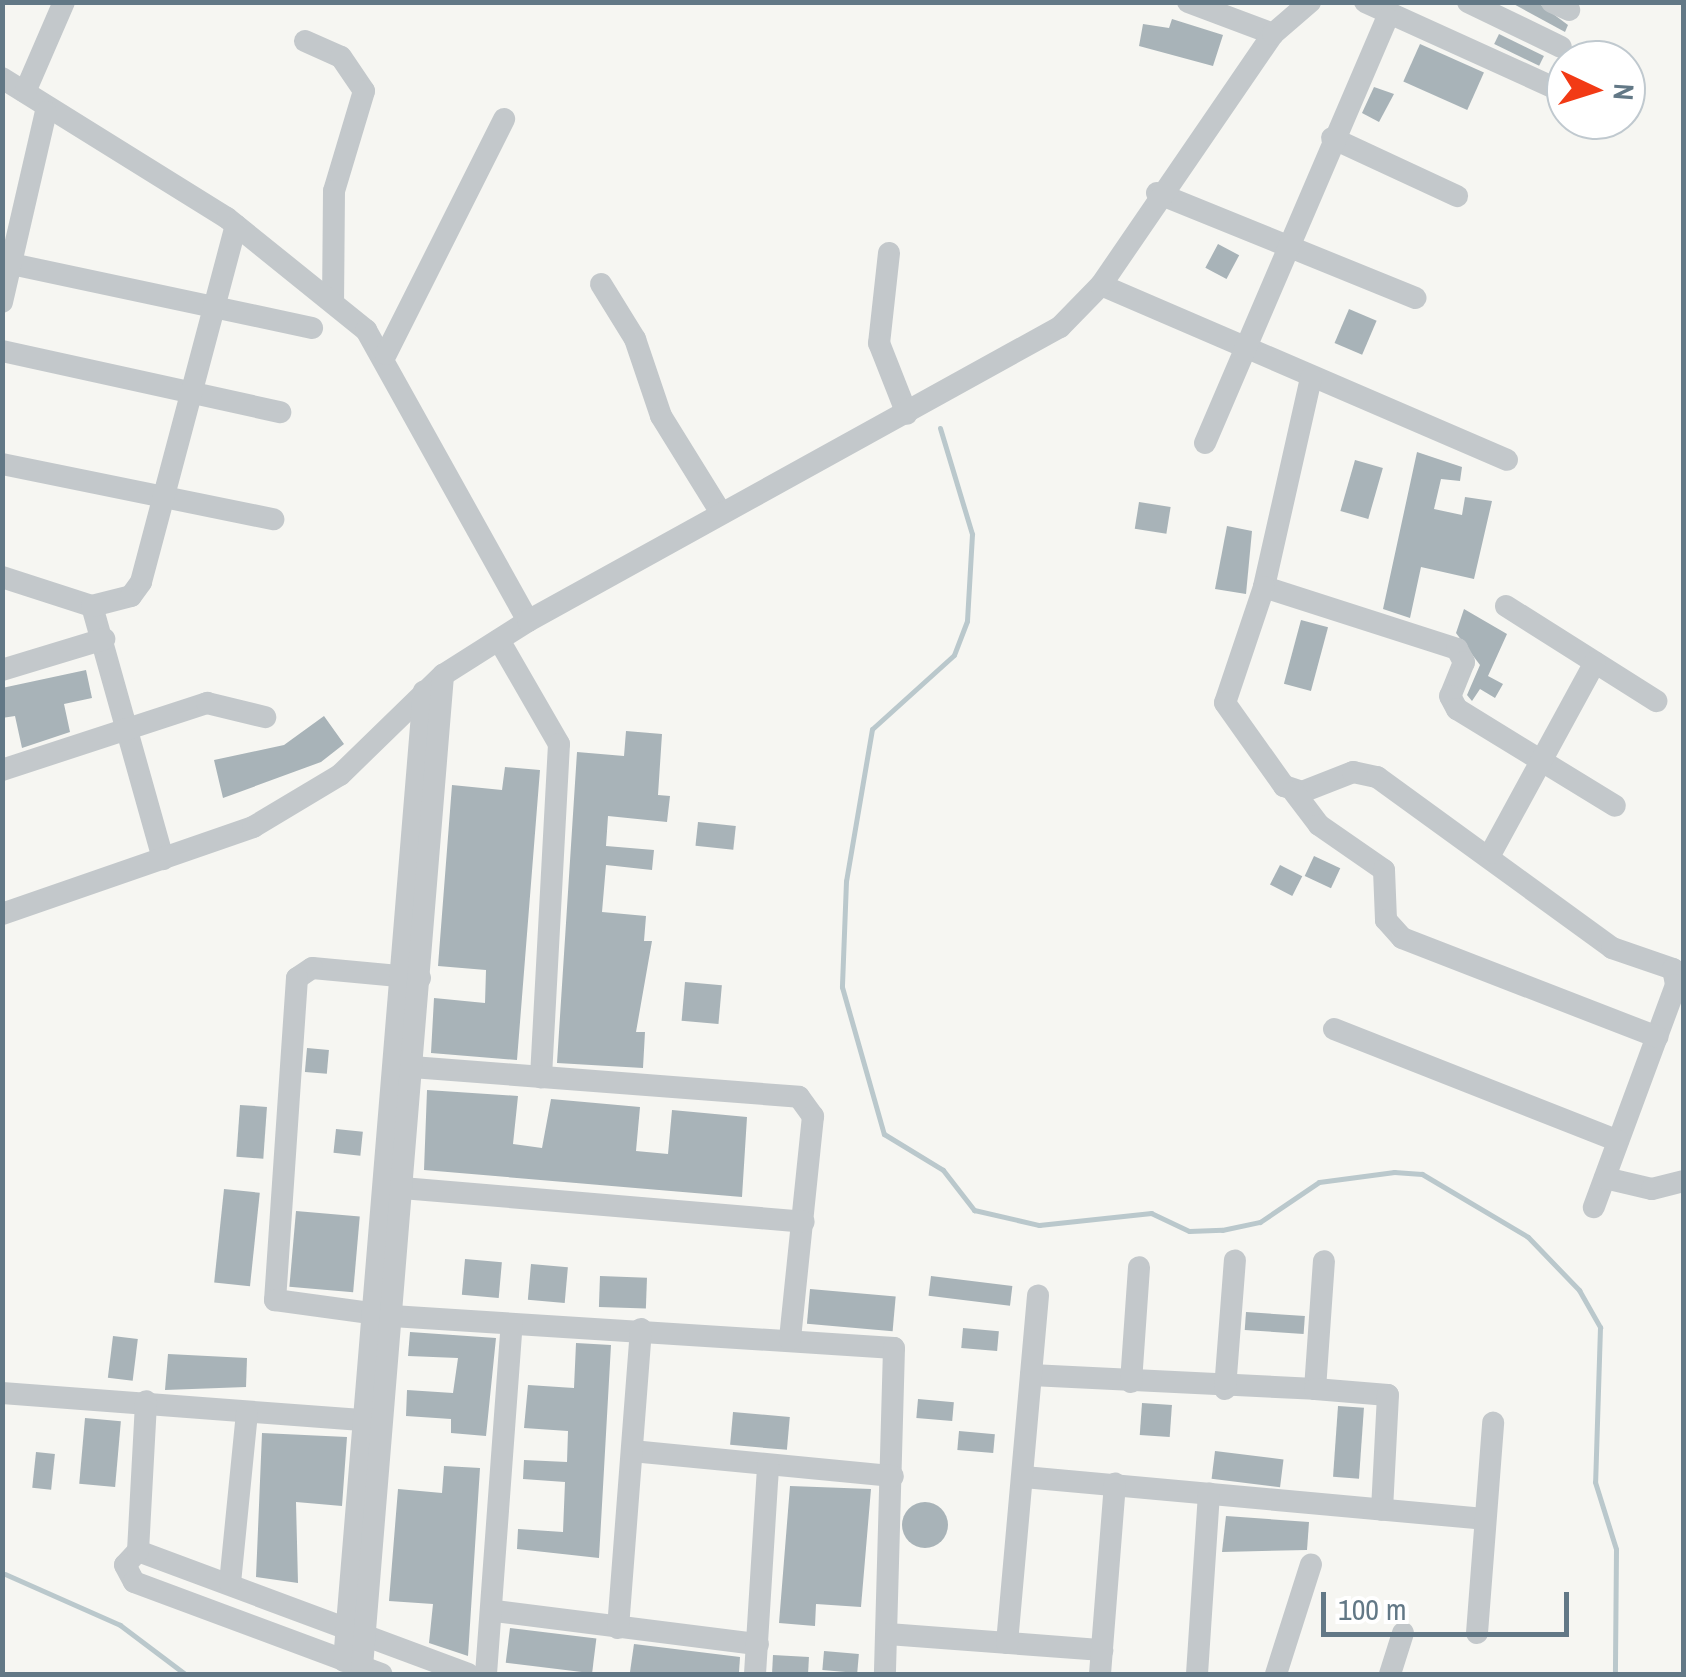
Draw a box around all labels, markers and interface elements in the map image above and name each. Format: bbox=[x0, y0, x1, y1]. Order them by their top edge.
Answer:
north arrow bbox=[1546, 40, 1646, 140]
text: N bbox=[1604, 82, 1643, 102]
scale bar bbox=[1326, 1572, 1574, 1634]
text: 100 m bbox=[1338, 1589, 1406, 1629]

